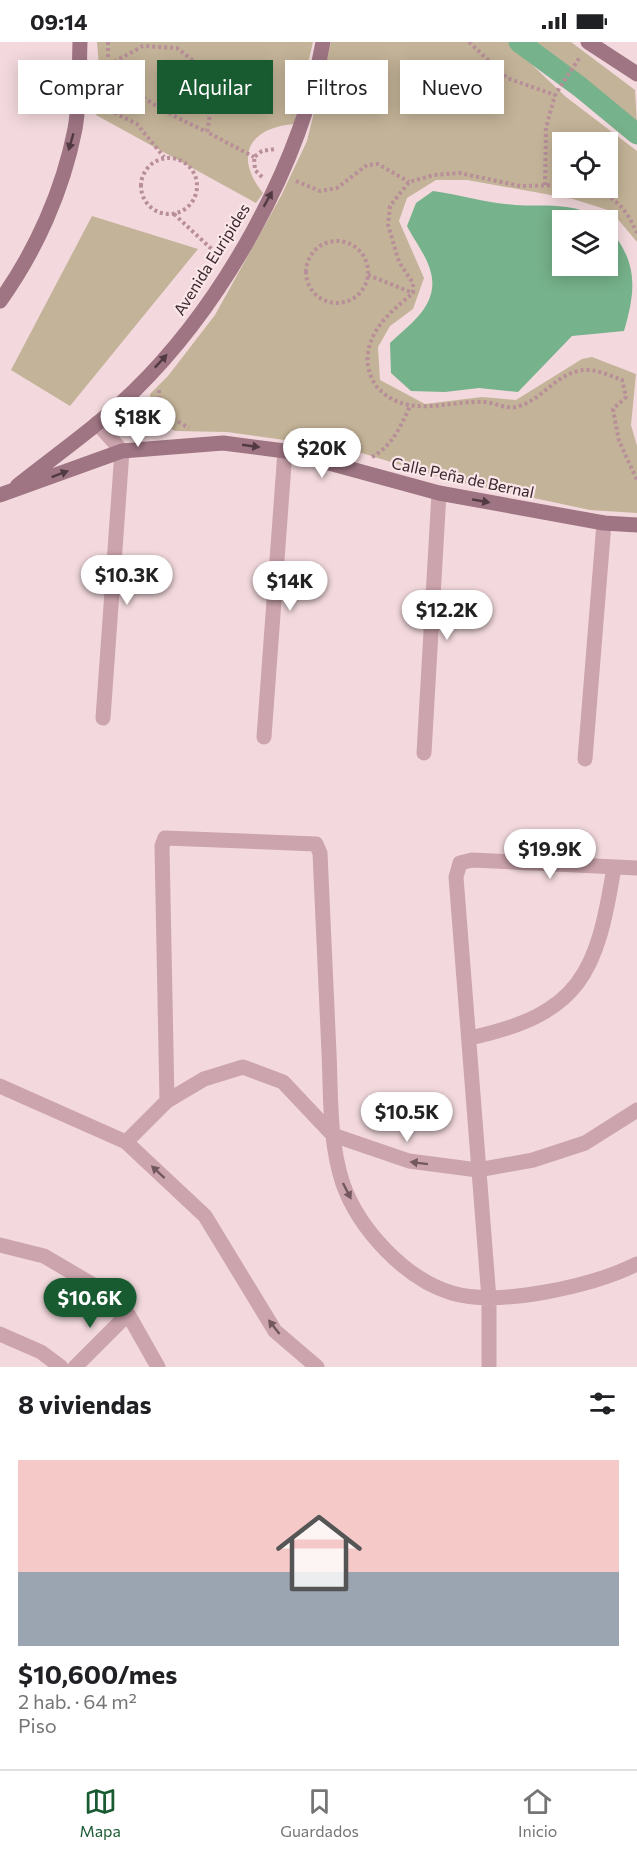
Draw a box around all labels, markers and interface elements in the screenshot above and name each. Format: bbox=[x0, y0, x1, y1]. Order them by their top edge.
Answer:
text: 09:14 bbox=[30, 8, 87, 35]
chip: Comprar bbox=[18, 60, 145, 114]
chip: Alquilar bbox=[157, 60, 273, 114]
chip: Filtros bbox=[285, 60, 388, 114]
chip: Nuevo bbox=[400, 60, 504, 114]
map controls bbox=[552, 132, 618, 276]
button: locate bbox=[552, 132, 618, 198]
one-way arrow bbox=[66, 133, 75, 151]
one-way arrow bbox=[263, 190, 273, 207]
street label: Avenida Euripides bbox=[169, 200, 253, 318]
button: layers bbox=[552, 210, 618, 276]
one-way arrow bbox=[154, 355, 168, 369]
pin: $18K bbox=[102, 397, 174, 448]
text: $18K bbox=[115, 404, 161, 428]
pin: $20K bbox=[286, 428, 358, 479]
text: $20K bbox=[297, 435, 347, 459]
one-way arrow bbox=[241, 442, 260, 451]
street label: Calle Peña de Bernal bbox=[390, 453, 536, 501]
one-way arrow bbox=[51, 469, 69, 478]
one-way arrow bbox=[472, 497, 491, 506]
pin: $10.3K bbox=[78, 555, 176, 606]
pin: $14K bbox=[254, 561, 326, 612]
text: $10.3K bbox=[95, 562, 159, 586]
text: $14K bbox=[267, 568, 313, 592]
pin: $12.2K bbox=[398, 590, 496, 641]
text: $12.2K bbox=[416, 597, 478, 621]
pin: $19.9K bbox=[501, 829, 599, 880]
text: $19.9K bbox=[518, 836, 582, 860]
pin: $10.5K bbox=[358, 1092, 456, 1143]
text: $10.5K bbox=[375, 1099, 439, 1123]
one-way arrow bbox=[410, 1158, 429, 1168]
one-way arrow bbox=[151, 1165, 166, 1179]
one-way arrow bbox=[342, 1182, 352, 1200]
pin: $10.6K bbox=[41, 1278, 139, 1329]
text: $10.6K bbox=[58, 1285, 122, 1309]
one-way arrow bbox=[268, 1319, 280, 1335]
icon: filters bbox=[586, 1387, 619, 1420]
text: 8 viviendas bbox=[18, 1388, 152, 1419]
icon: home bbox=[265, 1499, 373, 1607]
text: $10,600/mes bbox=[18, 1658, 177, 1689]
text: 2 hab. · 64 m² bbox=[18, 1689, 137, 1713]
text: Piso bbox=[18, 1713, 57, 1737]
tab: Mapa bbox=[80, 1785, 121, 1840]
tab: Guardados bbox=[280, 1785, 359, 1840]
tab: Inicio bbox=[518, 1785, 557, 1840]

